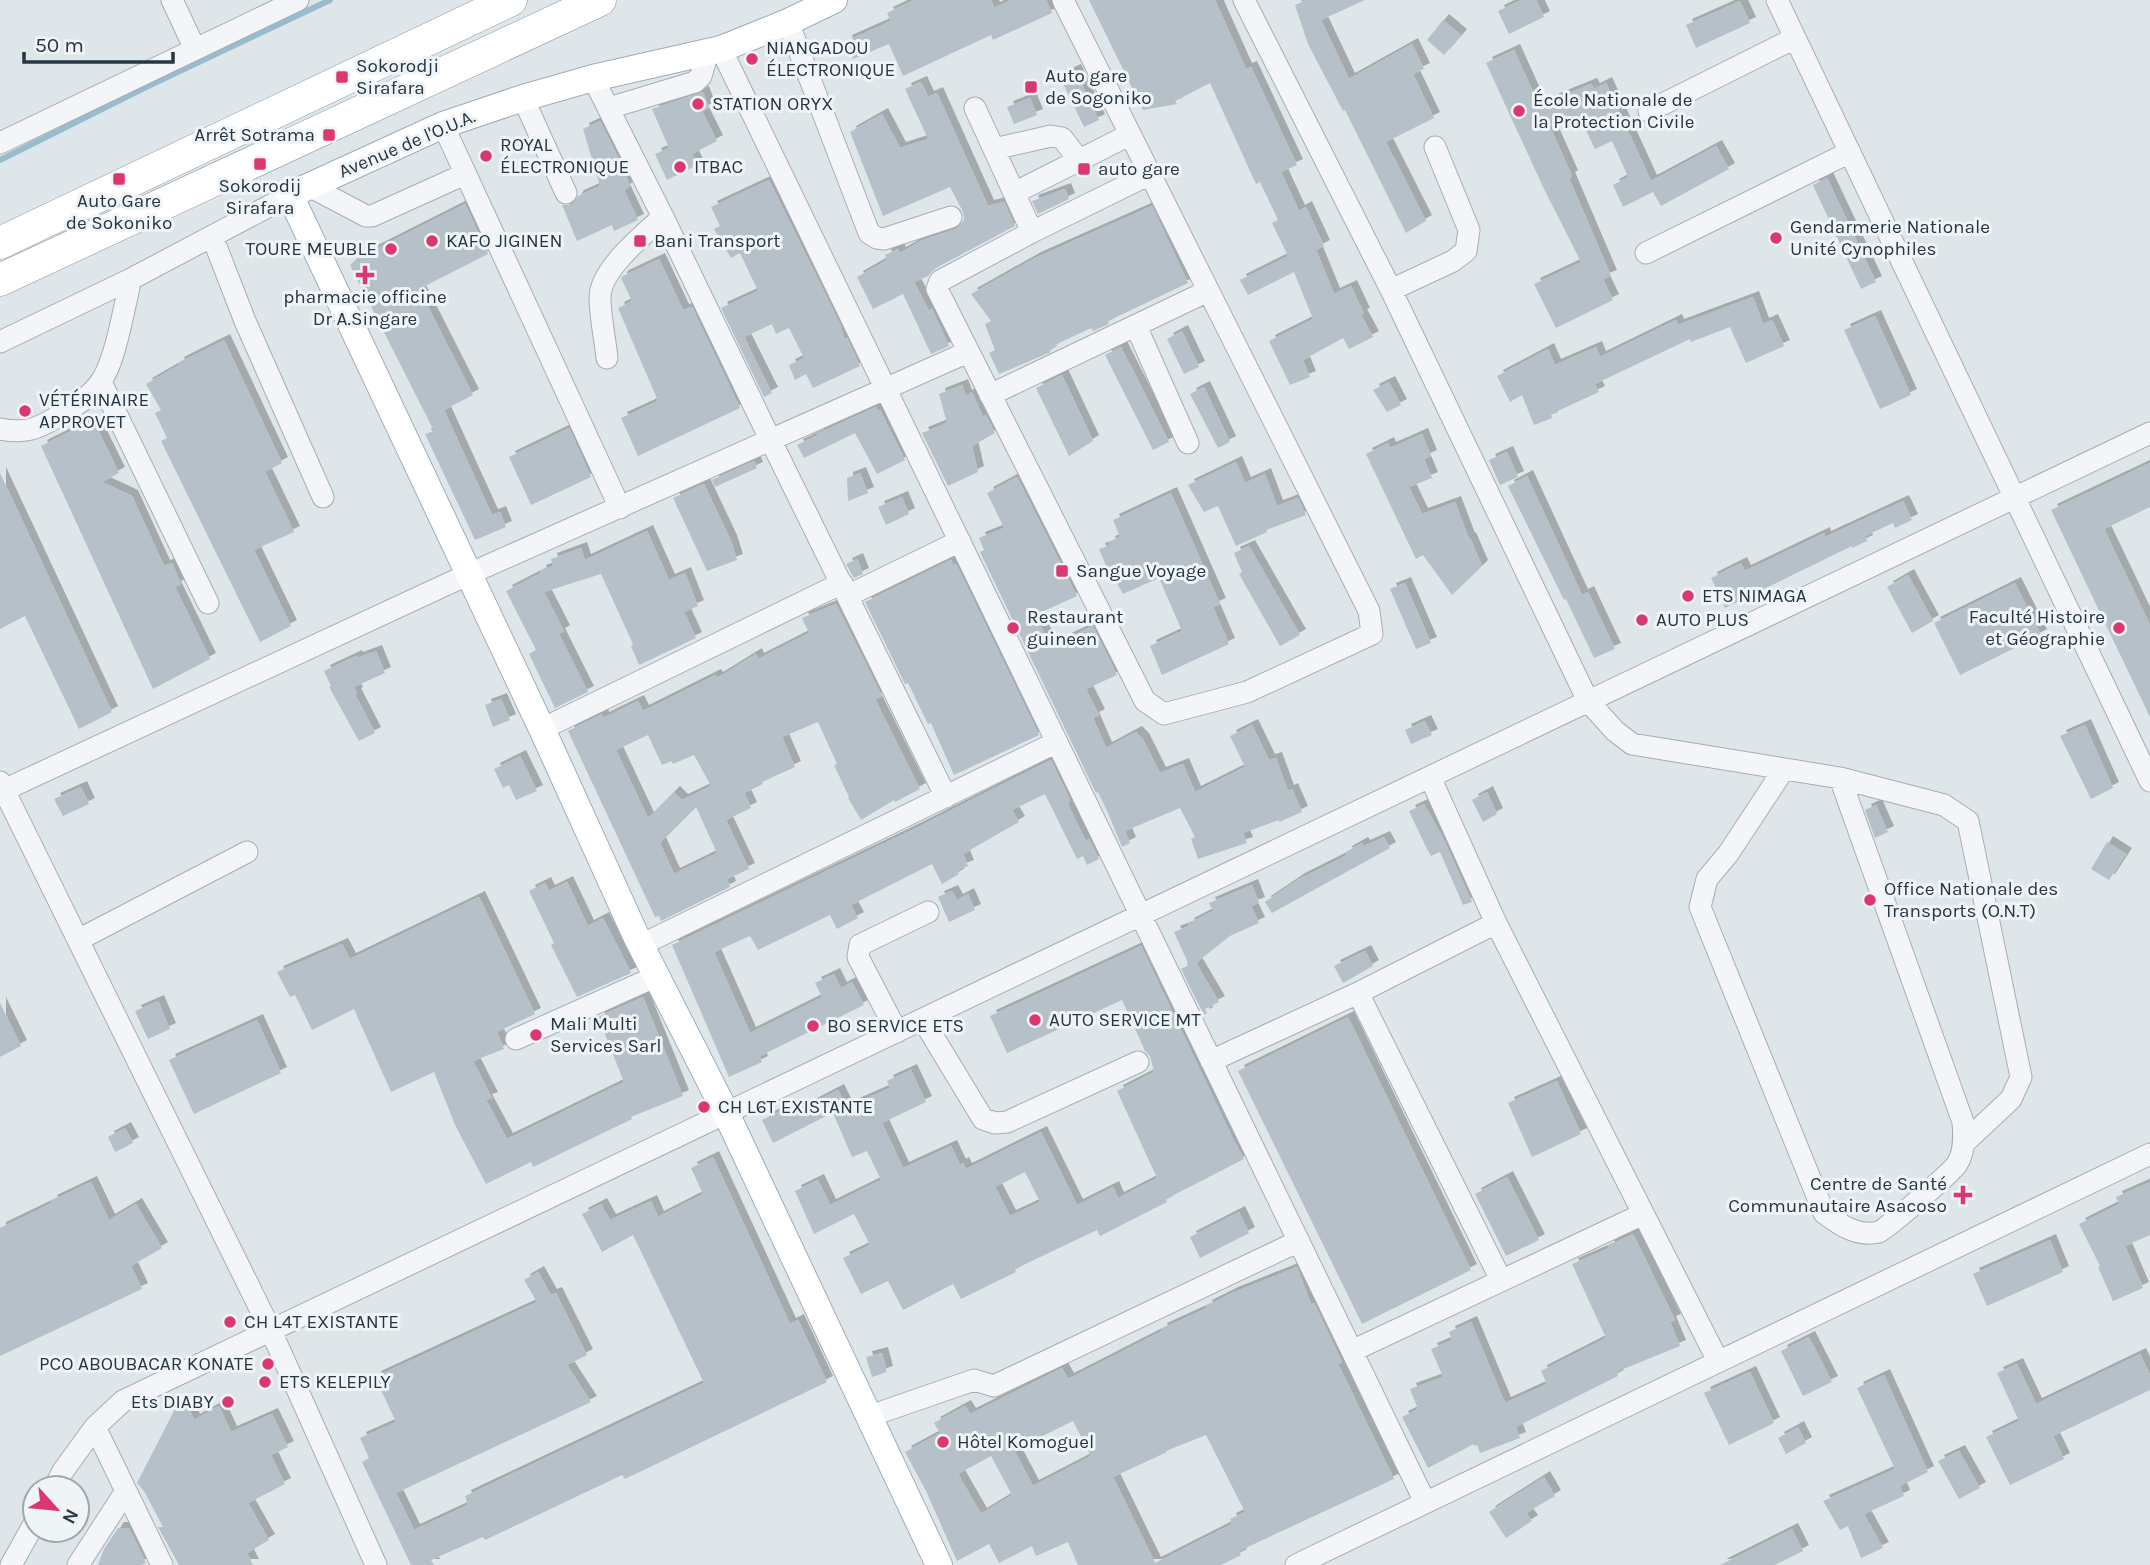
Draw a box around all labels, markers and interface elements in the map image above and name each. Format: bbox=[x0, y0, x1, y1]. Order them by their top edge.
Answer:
scale bar bbox=[24, 21, 173, 65]
text: 50 m bbox=[35, 33, 84, 57]
place label: NIANGADOU ÉLECTRONIQUE bbox=[766, 37, 895, 81]
marker: NIANGADOU ÉLECTRONIQUE bbox=[744, 51, 760, 67]
place label: Sokorodji Sirafara bbox=[356, 55, 439, 99]
place label: Auto gare de Sogoniko bbox=[1045, 65, 1152, 109]
marker: Sokorodji Sirafara bbox=[334, 69, 350, 85]
marker: Auto gare de Sogoniko bbox=[1023, 79, 1039, 95]
place label: École Nationale de la Protection Civile bbox=[1533, 88, 1695, 133]
place label: STATION ORYX bbox=[712, 93, 833, 115]
marker: STATION ORYX bbox=[690, 96, 706, 112]
marker: École Nationale de la Protection Civile bbox=[1511, 103, 1527, 119]
street label: Avenue de l'O.U.A. bbox=[335, 105, 479, 183]
place label: Arrêt Sotrama bbox=[194, 124, 315, 146]
marker: Arrêt Sotrama bbox=[321, 127, 337, 143]
place label: ROYAL ÉLECTRONIQUE bbox=[500, 134, 629, 178]
marker: ROYAL ÉLECTRONIQUE bbox=[478, 148, 494, 164]
marker: Sokorodij Sirafara bbox=[252, 156, 268, 172]
place label: ITBAC bbox=[694, 156, 743, 178]
place label: auto gare bbox=[1098, 158, 1180, 180]
marker: ITBAC bbox=[672, 159, 688, 175]
marker: auto gare bbox=[1076, 161, 1092, 177]
marker: Auto Gare de Sokoniko bbox=[111, 171, 127, 187]
place label: Sokorodij Sirafara bbox=[218, 175, 302, 219]
place label: Auto Gare de Sokoniko bbox=[66, 190, 172, 234]
place label: Gendarmerie Nationale Unité Cynophiles bbox=[1790, 216, 1990, 260]
place label: KAFO JIGINEN bbox=[446, 230, 562, 252]
place label: Bani Transport bbox=[654, 230, 780, 252]
marker: Gendarmerie Nationale Unité Cynophiles bbox=[1768, 230, 1784, 246]
marker: KAFO JIGINEN bbox=[424, 233, 440, 249]
marker: Bani Transport bbox=[632, 233, 648, 249]
place label: TOURE MEUBLE bbox=[245, 238, 377, 260]
marker: TOURE MEUBLE bbox=[383, 241, 399, 257]
marker: pharmacie officine Dr A.Singare bbox=[357, 267, 373, 283]
place label: pharmacie officine Dr A.Singare bbox=[283, 286, 447, 330]
place label: VÉTÉRINAIRE APPROVET bbox=[39, 388, 149, 433]
marker: VÉTÉRINAIRE APPROVET bbox=[17, 403, 33, 419]
place label: Sangue Voyage bbox=[1076, 560, 1206, 582]
marker: Sangue Voyage bbox=[1054, 563, 1070, 579]
place label: ETS NIMAGA bbox=[1702, 585, 1807, 607]
marker: ETS NIMAGA bbox=[1680, 588, 1696, 604]
place label: Restaurant guineen bbox=[1027, 606, 1123, 650]
place label: Faculté Histoire et Géographie bbox=[1969, 606, 2105, 650]
place label: AUTO PLUS bbox=[1656, 609, 1749, 631]
marker: AUTO PLUS bbox=[1634, 612, 1650, 628]
marker: Restaurant guineen bbox=[1005, 620, 1021, 636]
marker: Faculté Histoire et Géographie bbox=[2111, 620, 2127, 636]
place label: Office Nationale des Transports (O.N.T) bbox=[1884, 878, 2058, 922]
marker: Office Nationale des Transports (O.N.T) bbox=[1862, 892, 1878, 908]
place label: AUTO SERVICE MT bbox=[1049, 1009, 1201, 1031]
marker: AUTO SERVICE MT bbox=[1027, 1012, 1043, 1028]
place label: Mali Multi Services Sarl bbox=[550, 1013, 662, 1057]
place label: BO SERVICE ETS bbox=[827, 1015, 964, 1037]
marker: BO SERVICE ETS bbox=[805, 1018, 821, 1034]
marker: Mali Multi Services Sarl bbox=[528, 1027, 544, 1043]
place label: CH L6T EXISTANTE bbox=[718, 1096, 873, 1118]
marker: CH L6T EXISTANTE bbox=[696, 1099, 712, 1115]
place label: Centre de Santé Communautaire Asacoso bbox=[1728, 1173, 1947, 1217]
marker: Centre de Santé Communautaire Asacoso bbox=[1953, 1185, 1973, 1205]
place label: CH L4T EXISTANTE bbox=[244, 1311, 399, 1333]
marker: CH L4T EXISTANTE bbox=[222, 1314, 238, 1330]
place label: PCO ABOUBACAR KONATE bbox=[39, 1353, 254, 1375]
marker: PCO ABOUBACAR KONATE bbox=[260, 1356, 276, 1372]
place label: ETS KELEPILY bbox=[279, 1371, 391, 1393]
marker: ETS KELEPILY bbox=[257, 1374, 273, 1390]
place label: Ets DIABY bbox=[131, 1391, 215, 1413]
marker: Ets DIABY bbox=[220, 1394, 236, 1410]
place label: Hôtel Komoguel bbox=[957, 1431, 1094, 1453]
marker: Hôtel Komoguel bbox=[935, 1434, 951, 1450]
north arrow bbox=[21, 1474, 91, 1544]
text: N bbox=[57, 1505, 83, 1527]

